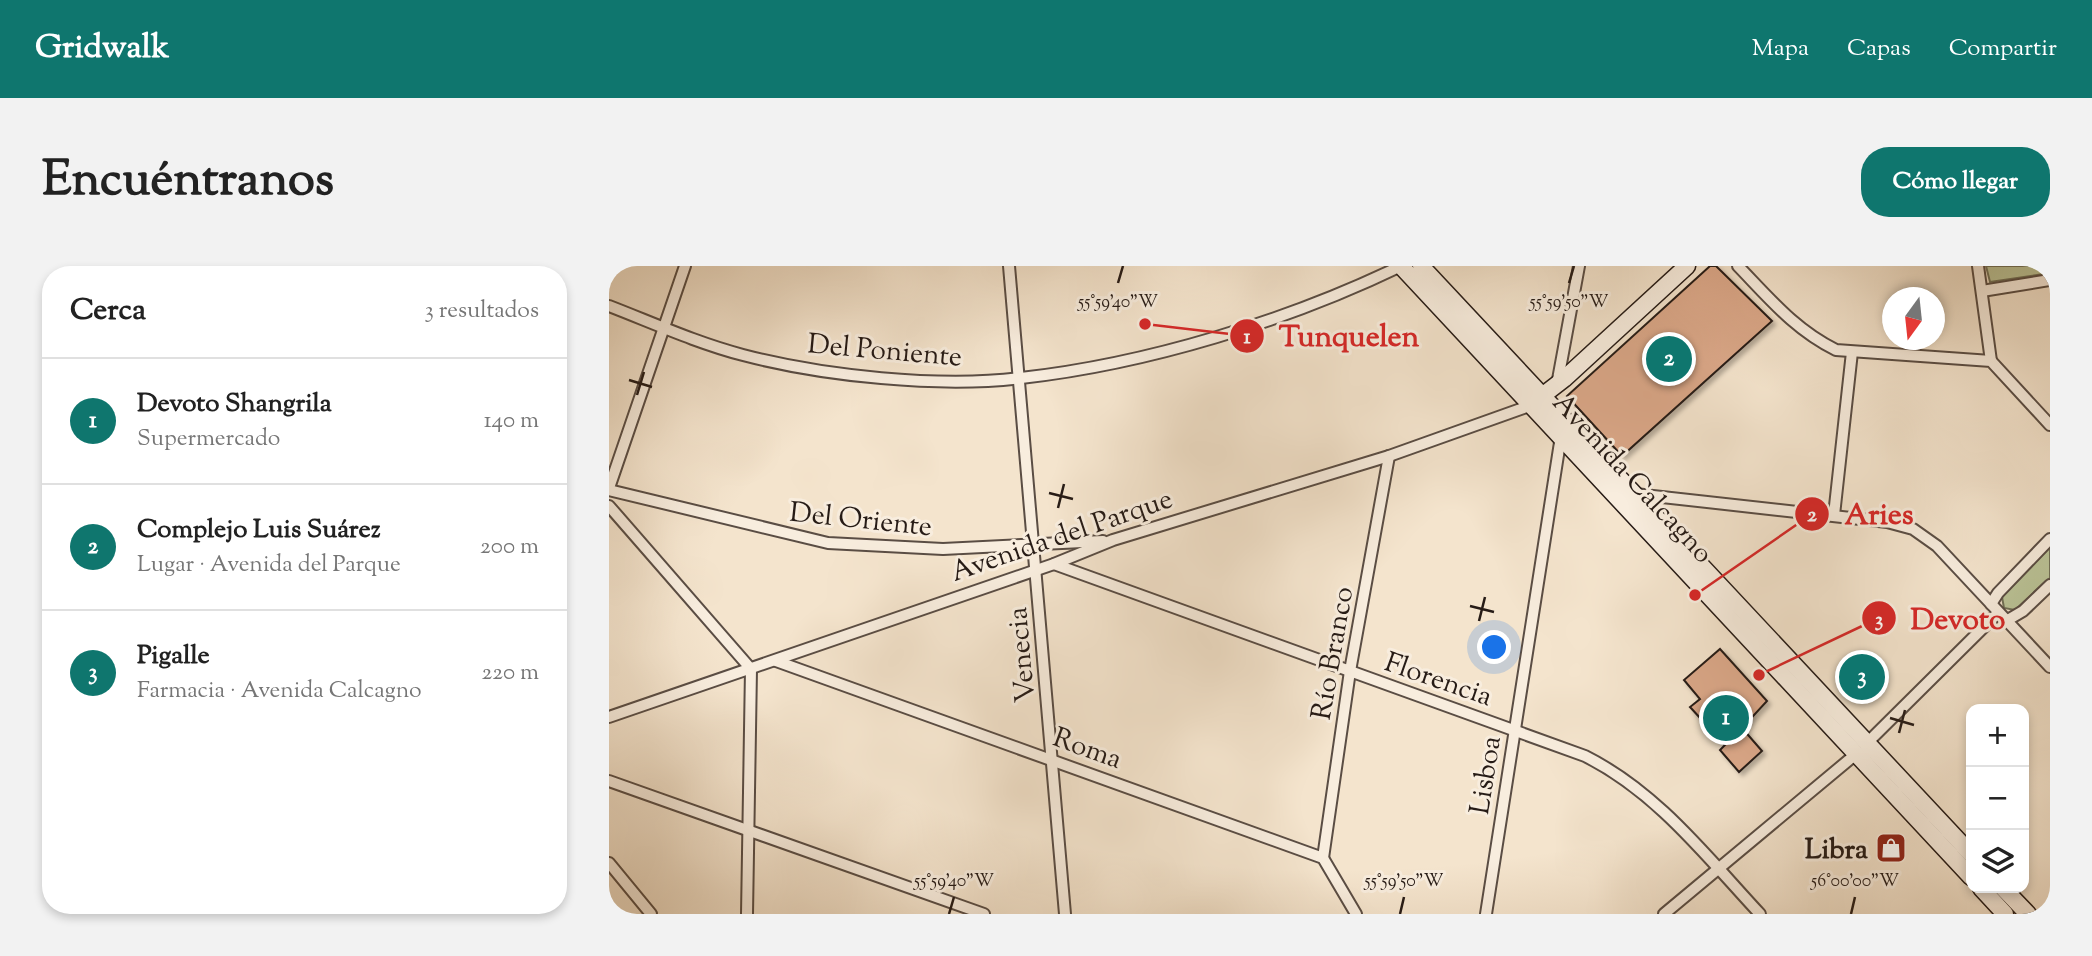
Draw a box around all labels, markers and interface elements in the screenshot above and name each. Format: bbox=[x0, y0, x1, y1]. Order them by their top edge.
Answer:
text: Gridwalk bbox=[35, 25, 169, 73]
text: Mapa bbox=[1752, 32, 1809, 66]
text: Capas bbox=[1847, 32, 1911, 66]
text: Compartir bbox=[1949, 32, 2057, 66]
text: Encuéntranos bbox=[42, 147, 334, 217]
button: Cómo llegar bbox=[1861, 147, 2050, 217]
north arrow bbox=[1882, 287, 1945, 350]
text: Cerca bbox=[70, 290, 146, 333]
text: 55°59'40"W bbox=[1077, 290, 1158, 316]
text: 55°59'50"W bbox=[1528, 290, 1609, 316]
text: 3 resultados bbox=[424, 295, 539, 328]
callout: Tunquelen bbox=[1230, 310, 1433, 361]
text: Tunquelen bbox=[1279, 317, 1420, 360]
text: 1 bbox=[1243, 323, 1251, 353]
street label: Del Poniente bbox=[806, 325, 964, 379]
pin: 2 bbox=[1646, 333, 1692, 385]
street label: Avenida Calcagno bbox=[1542, 385, 1722, 573]
text: Devoto Shangrila bbox=[137, 386, 332, 423]
text: 1 bbox=[89, 405, 97, 438]
text: 140 m bbox=[484, 405, 539, 438]
text: Supermercado bbox=[137, 423, 280, 456]
street label: Avenida del Parque bbox=[946, 480, 1178, 594]
callout: Aries bbox=[1795, 488, 1927, 539]
street label: Del Oriente bbox=[787, 494, 934, 548]
text: Aries bbox=[1844, 495, 1914, 538]
text: 2 bbox=[1807, 501, 1817, 531]
text: Complejo Luis Suárez bbox=[137, 512, 381, 549]
text: 2 bbox=[88, 531, 98, 564]
text: 200 m bbox=[480, 531, 539, 564]
text: Lugar · Avenida del Parque bbox=[137, 549, 401, 582]
street label: Río Branco bbox=[1303, 584, 1365, 723]
callout: Devoto bbox=[1862, 593, 2020, 644]
text: Devoto bbox=[1910, 600, 2006, 643]
street label: Venecia bbox=[999, 605, 1047, 704]
text: 3 bbox=[1875, 606, 1883, 636]
your location bbox=[1477, 630, 1511, 664]
text: Pigalle bbox=[137, 638, 210, 675]
street label: Florencia bbox=[1379, 644, 1497, 718]
pin: 3 bbox=[1839, 651, 1885, 703]
text: 3 bbox=[88, 657, 98, 690]
text: 220 m bbox=[481, 657, 539, 690]
text: Farmacia · Avenida Calcagno bbox=[137, 675, 422, 708]
pin: 1 bbox=[1703, 692, 1749, 744]
map controls bbox=[1966, 704, 2029, 893]
button: + bbox=[1966, 704, 2029, 767]
street label: Roma bbox=[1047, 719, 1127, 781]
street label: Lisboa bbox=[1461, 733, 1513, 818]
button: − bbox=[1966, 767, 2029, 830]
button: layers bbox=[1966, 830, 2029, 893]
place label: Libra bbox=[1805, 831, 1868, 871]
shop icon: Libra bbox=[1874, 831, 1908, 865]
text: 55°59'40"W bbox=[913, 869, 994, 895]
text: 55°59'50"W bbox=[1363, 869, 1444, 895]
text: 56°00'00"W bbox=[1810, 869, 1899, 895]

